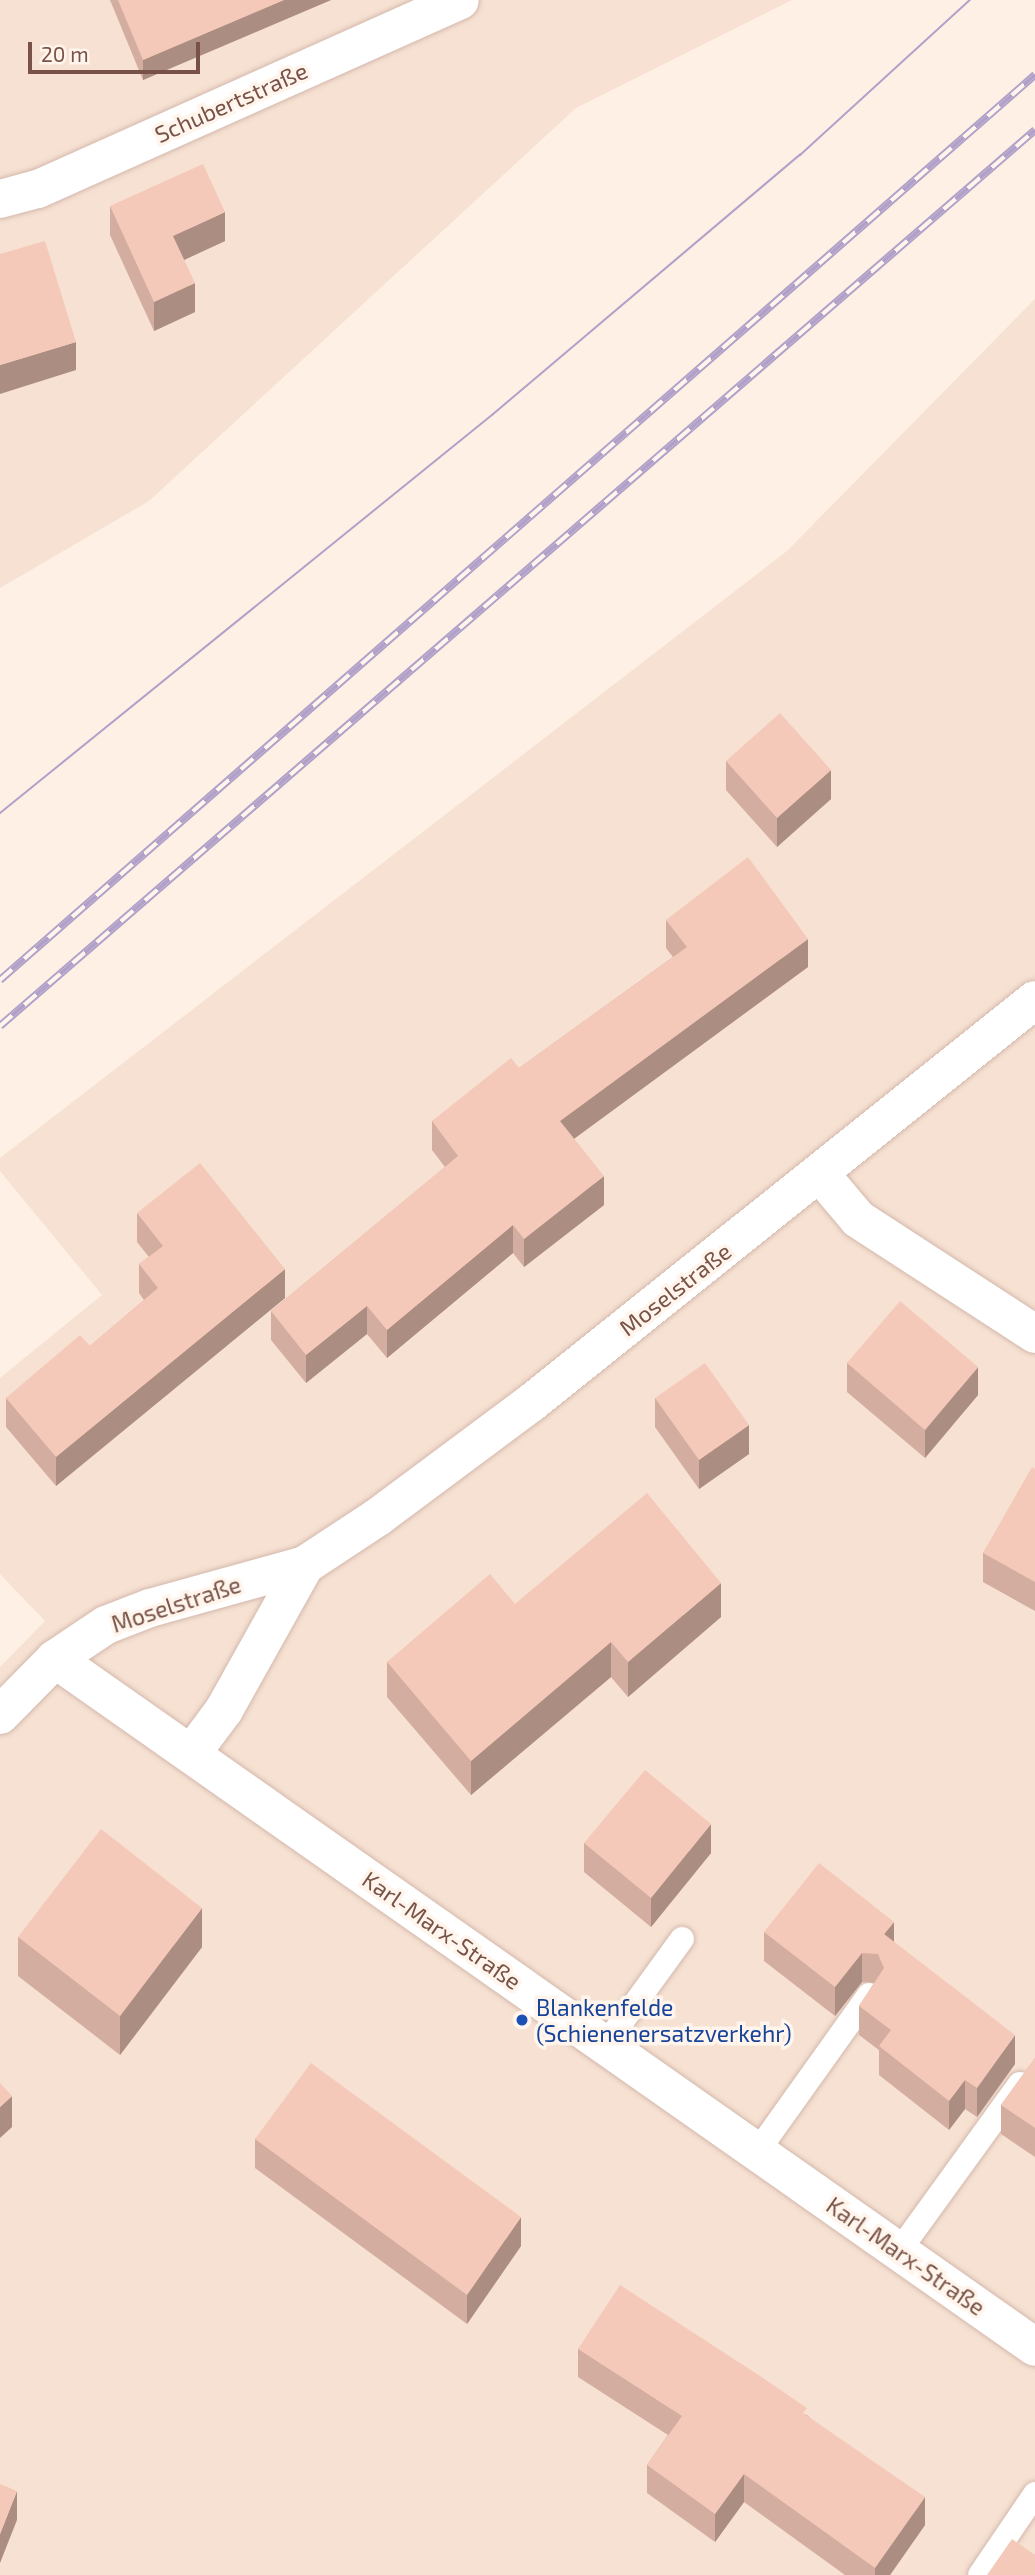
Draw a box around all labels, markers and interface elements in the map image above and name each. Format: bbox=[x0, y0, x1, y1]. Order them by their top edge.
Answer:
scale bar bbox=[32, 28, 203, 72]
text: 20 m bbox=[41, 41, 89, 66]
street label: Schubertstraße bbox=[150, 56, 312, 148]
street label: Moselstraße bbox=[614, 1237, 736, 1341]
street label: Moselstraße bbox=[108, 1570, 244, 1638]
street label: Karl-Marx-Straße bbox=[357, 1865, 527, 1995]
place label: Blankenfelde (Schienenersatzverkehr) bbox=[536, 1993, 792, 2047]
marker: Blankenfelde (Schienenersatzverkehr) bbox=[514, 2012, 530, 2028]
street label: Karl-Marx-Straße bbox=[821, 2191, 991, 2321]

